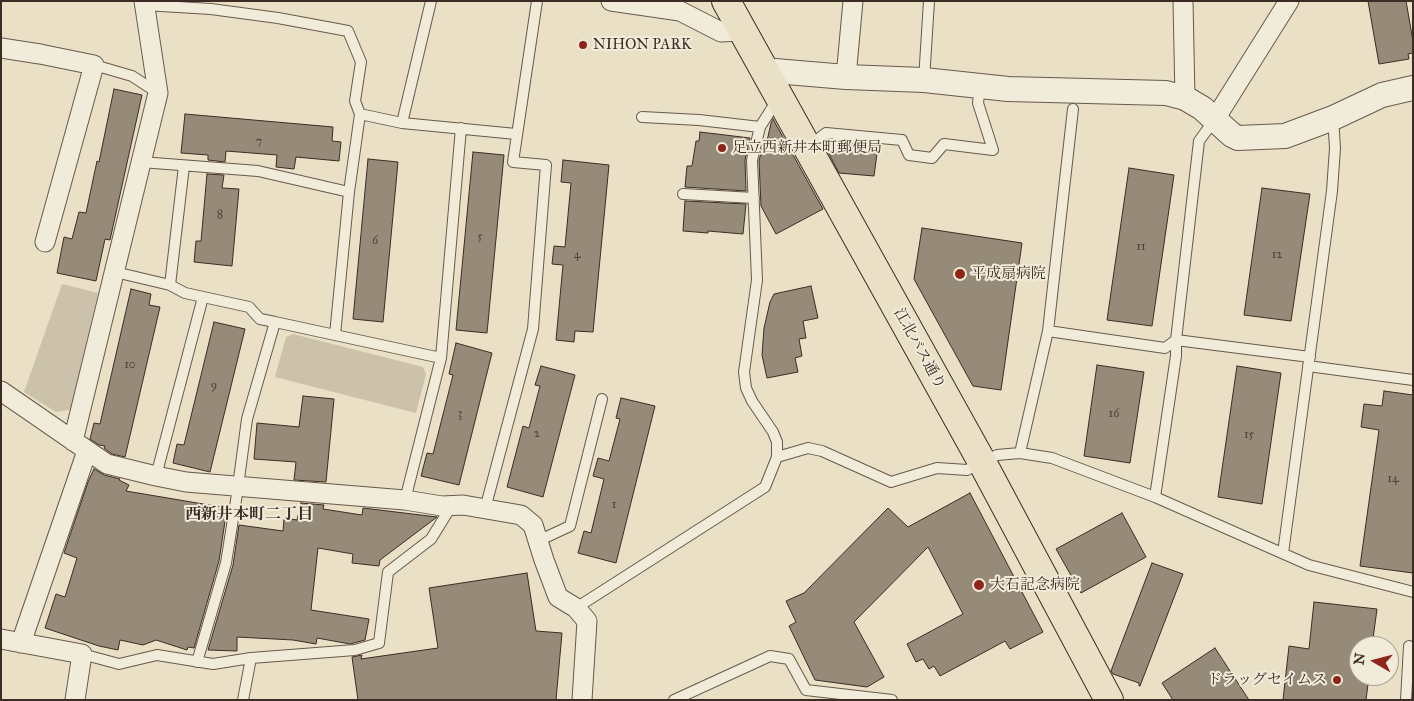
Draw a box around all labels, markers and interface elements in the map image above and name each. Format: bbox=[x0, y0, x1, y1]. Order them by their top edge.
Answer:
place label: NIHON PARK bbox=[593, 36, 692, 54]
marker: NIHON PARK bbox=[577, 39, 589, 51]
house number: 7 bbox=[256, 135, 262, 149]
place label: 足立西新井本町郵便局 bbox=[732, 139, 882, 157]
marker: 足立西新井本町郵便局 bbox=[716, 142, 728, 154]
house number: 8 bbox=[217, 208, 223, 222]
house number: 5 bbox=[477, 230, 483, 244]
house number: 6 bbox=[372, 234, 378, 248]
house number: 11 bbox=[1136, 240, 1146, 254]
house number: 4 bbox=[574, 248, 580, 262]
house number: 12 bbox=[1272, 248, 1282, 262]
place label: 平成扇病院 bbox=[971, 265, 1046, 283]
marker: 平成扇病院 bbox=[953, 267, 967, 281]
street label: 江北バス通り bbox=[889, 305, 949, 393]
house number: 10 bbox=[124, 358, 136, 372]
house number: 9 bbox=[211, 379, 217, 393]
house number: 3 bbox=[458, 407, 462, 421]
house number: 16 bbox=[1109, 407, 1119, 421]
house number: 2 bbox=[534, 427, 540, 441]
house number: 15 bbox=[1244, 428, 1254, 442]
house number: 14 bbox=[1387, 472, 1399, 486]
house number: 1 bbox=[612, 498, 616, 512]
district label: 西新井本町二丁目 bbox=[185, 505, 313, 525]
place label: 大石記念病院 bbox=[990, 576, 1080, 594]
marker: 大石記念病院 bbox=[972, 578, 986, 592]
north arrow bbox=[1349, 636, 1399, 686]
text: N bbox=[1350, 652, 1369, 666]
place label: ドラッグセイムス bbox=[1207, 671, 1327, 689]
marker: ドラッグセイムス bbox=[1331, 674, 1343, 686]

